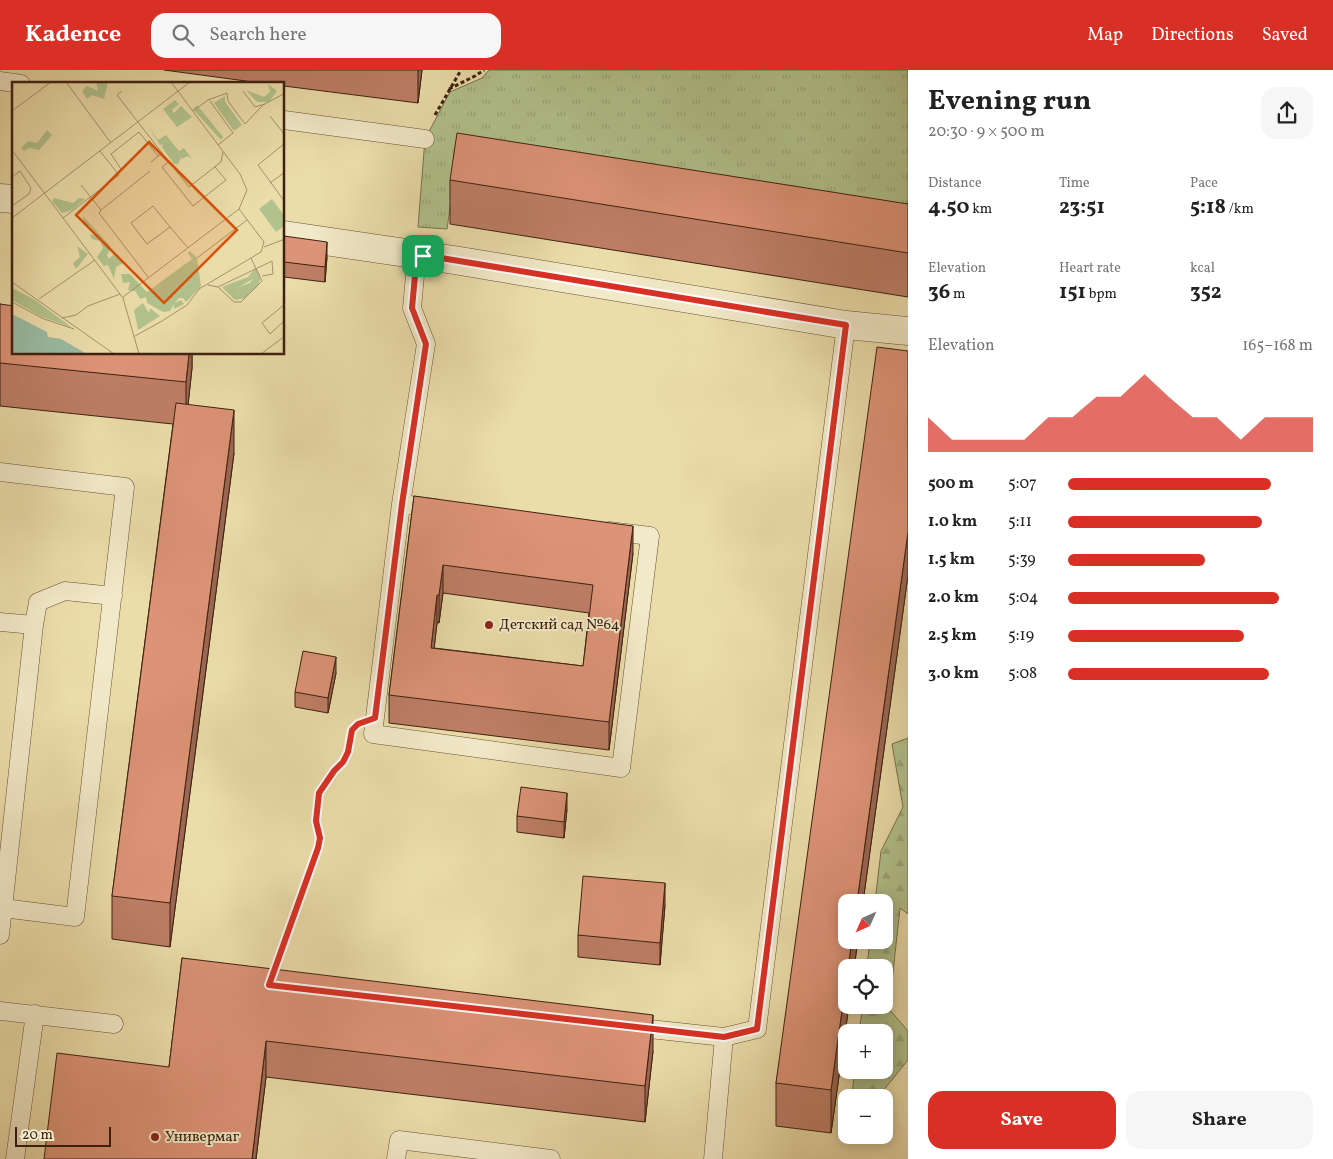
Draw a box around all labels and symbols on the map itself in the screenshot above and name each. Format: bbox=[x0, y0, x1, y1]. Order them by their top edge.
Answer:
inset map bbox=[12, 82, 285, 355]
pin bbox=[402, 235, 444, 277]
place label: Детский сад №64 bbox=[499, 615, 620, 636]
marker: Детский сад №64 bbox=[483, 619, 495, 631]
north arrow bbox=[838, 894, 892, 949]
scale bar bbox=[15, 1124, 111, 1147]
place label: Универмаг bbox=[165, 1127, 240, 1148]
marker: Универмаг bbox=[149, 1131, 161, 1143]

